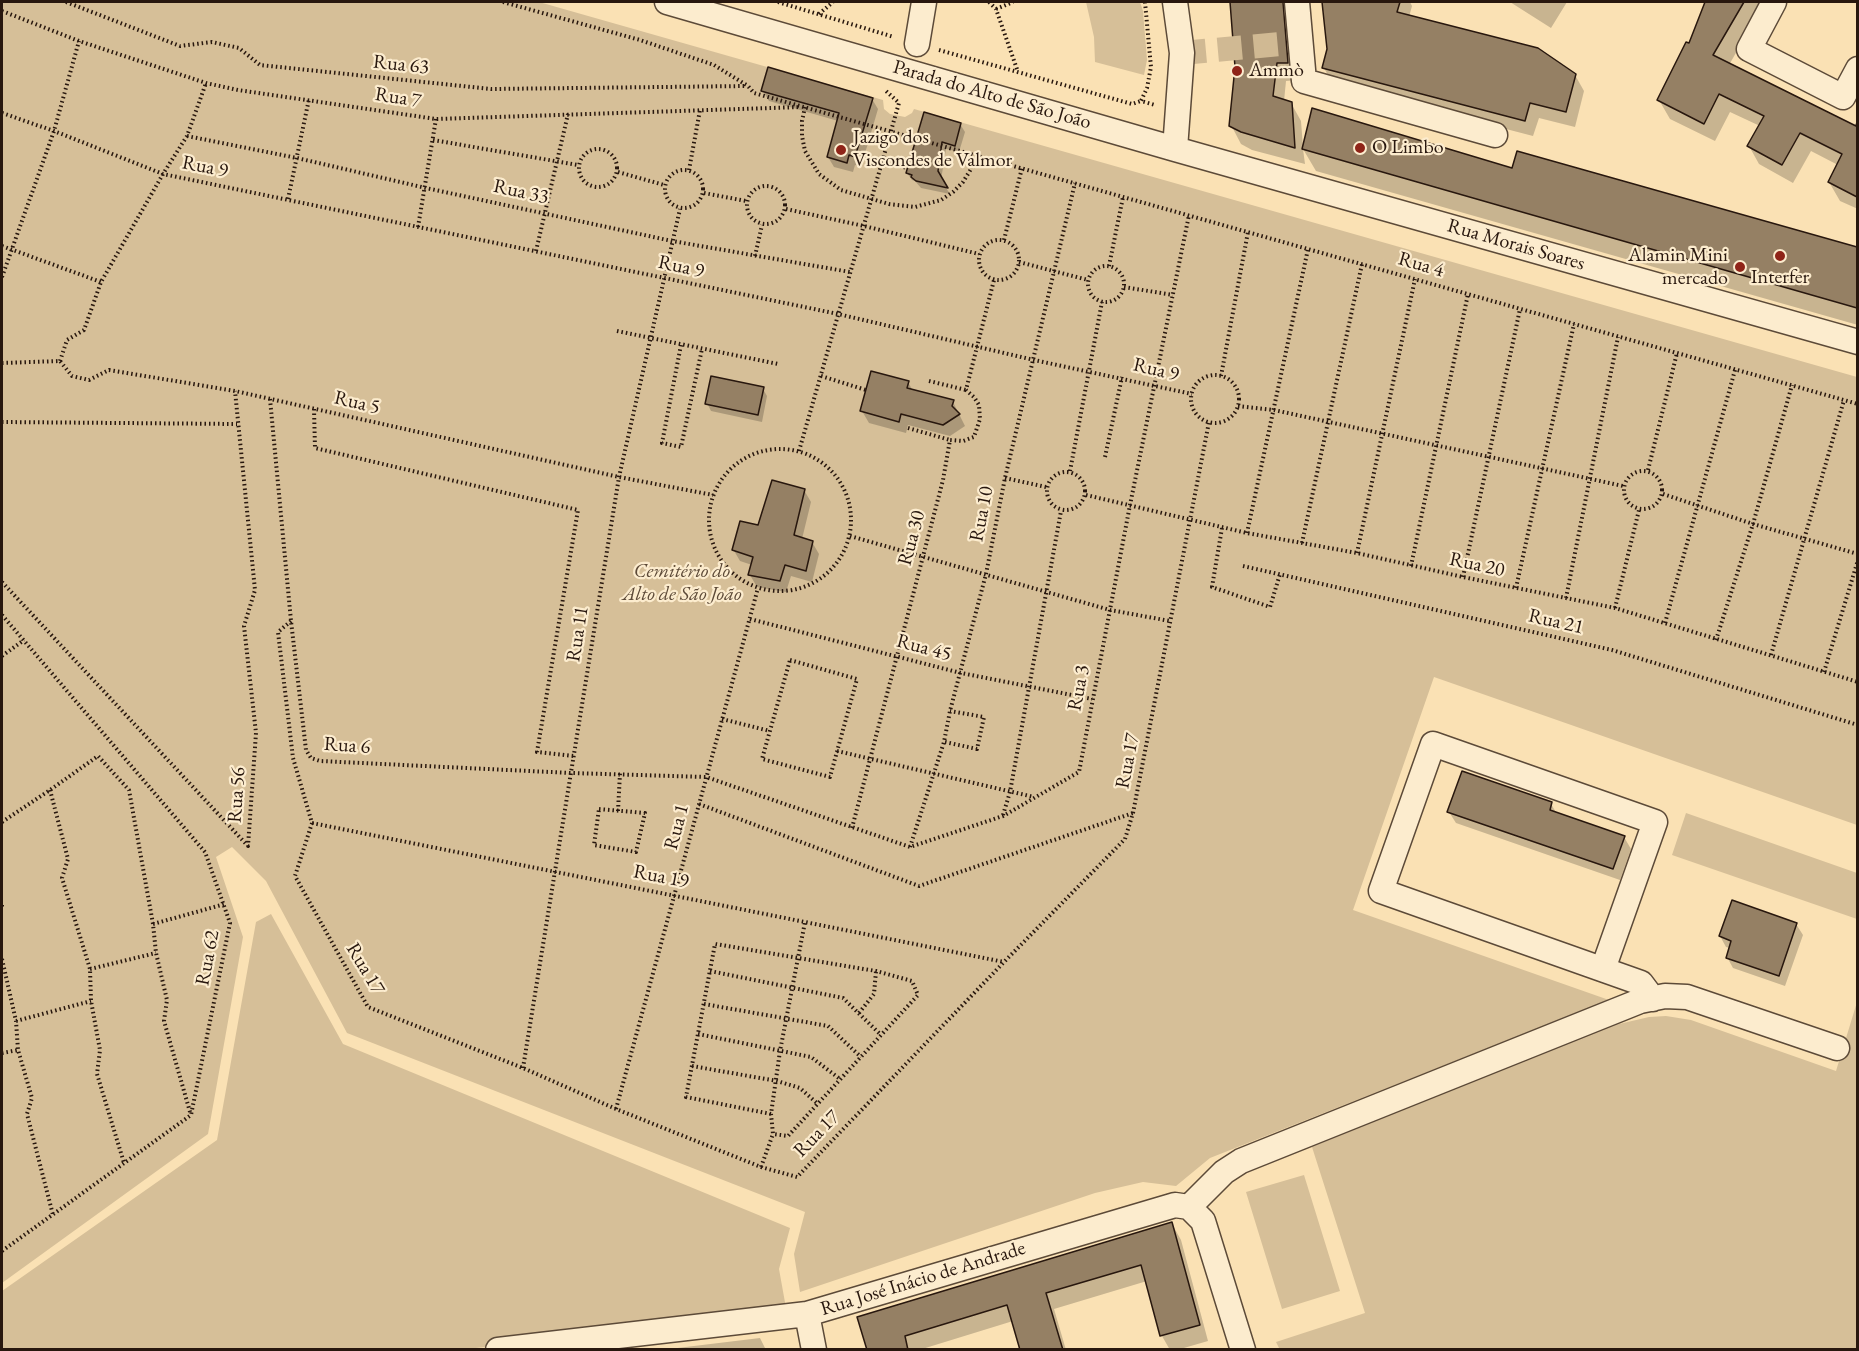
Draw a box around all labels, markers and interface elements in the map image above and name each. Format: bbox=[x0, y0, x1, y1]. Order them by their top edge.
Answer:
street label: Rua 63 bbox=[372, 50, 430, 80]
street label: Parada do Alto de São João bbox=[890, 55, 1094, 135]
place label: Ammò bbox=[1249, 59, 1304, 83]
marker: Ammò bbox=[1230, 64, 1244, 78]
street label: Rua 7 bbox=[373, 83, 423, 113]
place label: Jazigo dos Viscondes de Valmor bbox=[853, 126, 1012, 173]
place label: O Limbo bbox=[1372, 136, 1444, 160]
marker: O Limbo bbox=[1353, 141, 1367, 155]
marker: Jazigo dos Viscondes de Valmor bbox=[834, 143, 848, 157]
street label: Rua 9 bbox=[180, 151, 230, 183]
street label: Rua 33 bbox=[491, 174, 551, 210]
street label: Rua Morais Soares bbox=[1444, 214, 1588, 276]
place label: Alamin Mini mercado bbox=[1628, 244, 1728, 291]
street label: Rua 4 bbox=[1395, 247, 1447, 283]
marker: Interfer bbox=[1773, 249, 1787, 263]
street label: Rua 9 bbox=[656, 250, 706, 284]
marker: Alamin Mini mercado bbox=[1733, 260, 1747, 274]
place label: Interfer bbox=[1751, 266, 1809, 290]
street label: Rua 9 bbox=[1131, 353, 1181, 387]
street label: Rua 5 bbox=[332, 386, 382, 420]
street label: Rua 10 bbox=[965, 484, 999, 544]
street label: Rua 30 bbox=[893, 508, 931, 568]
street label: Rua 20 bbox=[1447, 547, 1507, 583]
park label: Cemitério do Alto de São João bbox=[622, 560, 742, 607]
street label: Rua 11 bbox=[562, 604, 594, 664]
street label: Rua 21 bbox=[1526, 604, 1586, 640]
street label: Rua 45 bbox=[894, 629, 954, 667]
street label: Rua 3 bbox=[1063, 663, 1095, 713]
street label: Rua 17 bbox=[1111, 731, 1145, 791]
street label: Rua 6 bbox=[323, 732, 371, 760]
street label: Rua 56 bbox=[223, 766, 251, 824]
street label: Rua 1 bbox=[659, 801, 695, 853]
street label: Rua 19 bbox=[631, 860, 691, 894]
street label: Rua 62 bbox=[191, 928, 225, 988]
street label: Rua 17 bbox=[340, 939, 390, 999]
street label: Rua 17 bbox=[789, 1106, 845, 1162]
street label: Rua José Inácio de Andrade bbox=[818, 1236, 1028, 1322]

